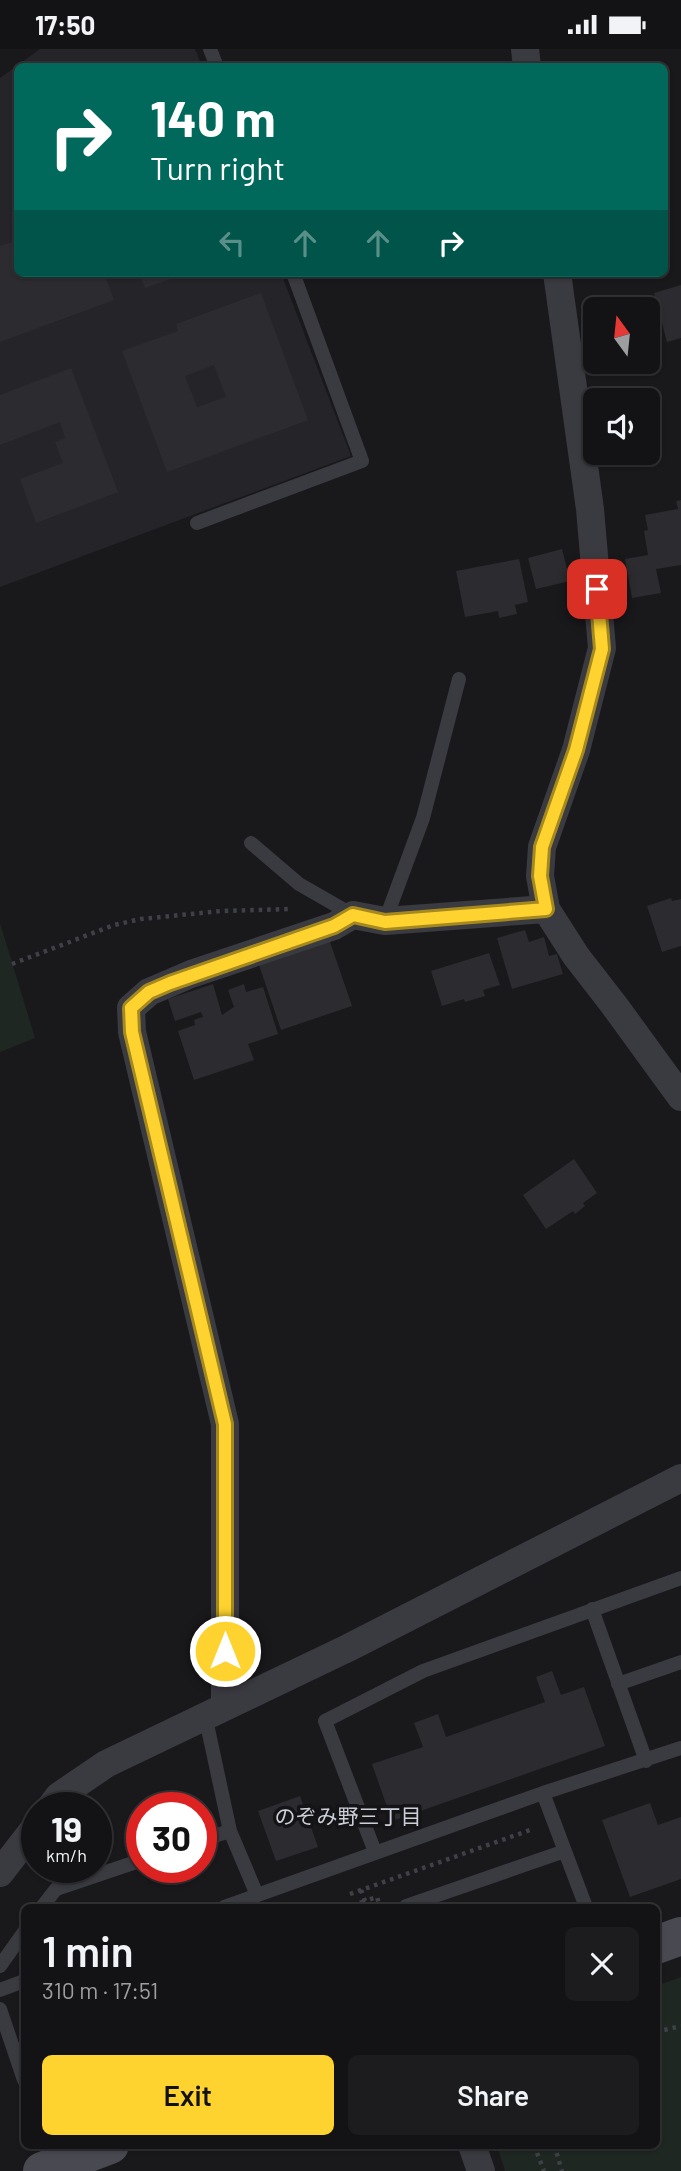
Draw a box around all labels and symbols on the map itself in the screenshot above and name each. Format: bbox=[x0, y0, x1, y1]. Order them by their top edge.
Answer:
north arrow bbox=[583, 297, 660, 375]
pin bbox=[567, 559, 627, 619]
position arrow bbox=[188, 1614, 262, 1688]
speed limit sign: 30 bbox=[126, 1792, 217, 1883]
district label: のぞみ野三丁目 bbox=[275, 1803, 422, 1828]

